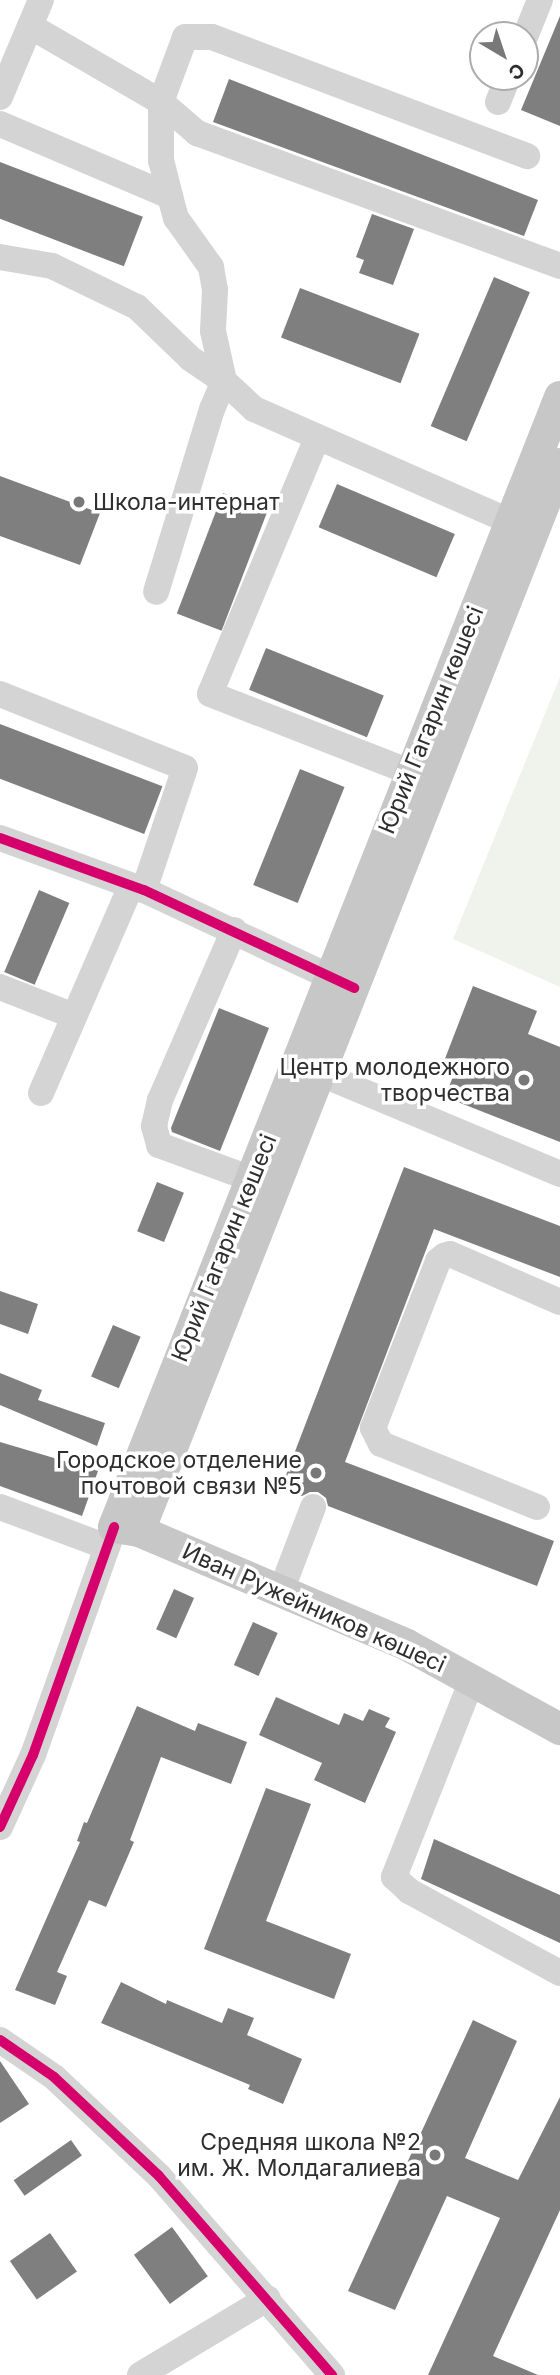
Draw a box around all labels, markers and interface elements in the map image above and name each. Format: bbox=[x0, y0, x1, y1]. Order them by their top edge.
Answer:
north arrow bbox=[469, 21, 539, 91]
text: С bbox=[504, 58, 529, 85]
place label: Школа-интернат bbox=[93, 488, 280, 516]
marker: Школа-интернат bbox=[71, 494, 87, 510]
street label: Юрий Гагарин көшесі bbox=[373, 602, 489, 838]
place label: Центр молодежного творчества bbox=[279, 1053, 510, 1107]
marker: Центр молодежного творчества bbox=[516, 1072, 532, 1088]
street label: Юрий Гагарин көшесі bbox=[166, 1130, 282, 1366]
place label: Городское отделение почтовой связи №5 bbox=[56, 1446, 302, 1500]
marker: Городское отделение почтовой связи №5 bbox=[308, 1465, 324, 1481]
street label: Иван Ружейников көшесі bbox=[178, 1537, 450, 1679]
place label: Средняя школа №2 им. Ж. Молдагалиева bbox=[177, 2128, 421, 2182]
marker: Средняя школа №2 им. Ж. Молдагалиева bbox=[427, 2147, 443, 2163]

